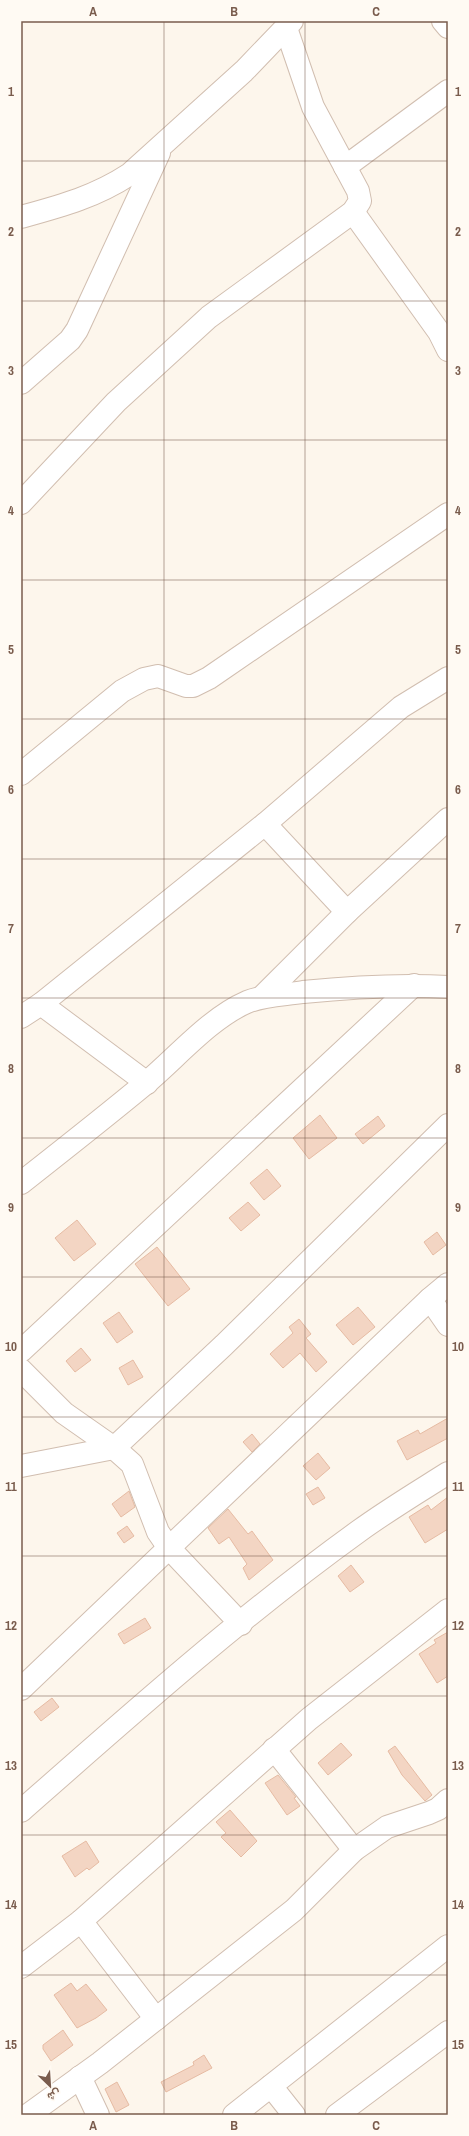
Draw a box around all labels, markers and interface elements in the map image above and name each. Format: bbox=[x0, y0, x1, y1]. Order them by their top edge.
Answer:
text: A bbox=[89, 3, 97, 20]
text: B bbox=[230, 3, 238, 20]
text: C bbox=[372, 3, 380, 20]
text: 1 bbox=[8, 83, 14, 100]
text: 1 bbox=[455, 83, 461, 100]
text: 2 bbox=[8, 223, 14, 240]
text: 2 bbox=[455, 223, 461, 240]
text: 3 bbox=[8, 362, 14, 379]
text: 3 bbox=[455, 362, 461, 379]
text: 4 bbox=[8, 502, 14, 519]
text: 4 bbox=[455, 502, 461, 519]
text: 5 bbox=[8, 641, 14, 658]
text: 5 bbox=[455, 641, 461, 658]
text: 6 bbox=[8, 781, 14, 798]
text: 6 bbox=[455, 781, 461, 798]
text: 7 bbox=[8, 920, 14, 937]
text: 7 bbox=[455, 920, 461, 937]
text: 8 bbox=[8, 1060, 14, 1077]
text: 8 bbox=[455, 1060, 461, 1077]
text: 9 bbox=[8, 1199, 14, 1216]
text: 9 bbox=[455, 1199, 461, 1216]
text: 10 bbox=[5, 1338, 17, 1355]
text: 10 bbox=[452, 1338, 464, 1355]
text: 11 bbox=[5, 1478, 17, 1495]
text: 11 bbox=[452, 1478, 464, 1495]
text: 12 bbox=[5, 1617, 17, 1634]
text: 12 bbox=[452, 1617, 464, 1634]
text: 13 bbox=[5, 1757, 17, 1774]
text: 13 bbox=[452, 1757, 464, 1774]
text: 14 bbox=[5, 1896, 17, 1913]
text: 14 bbox=[452, 1896, 464, 1913]
text: 15 bbox=[5, 2036, 17, 2053]
text: 15 bbox=[452, 2036, 464, 2053]
north arrow bbox=[30, 2066, 70, 2106]
text: ش bbox=[45, 2086, 63, 2104]
text: A bbox=[89, 2117, 97, 2134]
text: B bbox=[230, 2117, 238, 2134]
text: C bbox=[372, 2117, 380, 2134]

